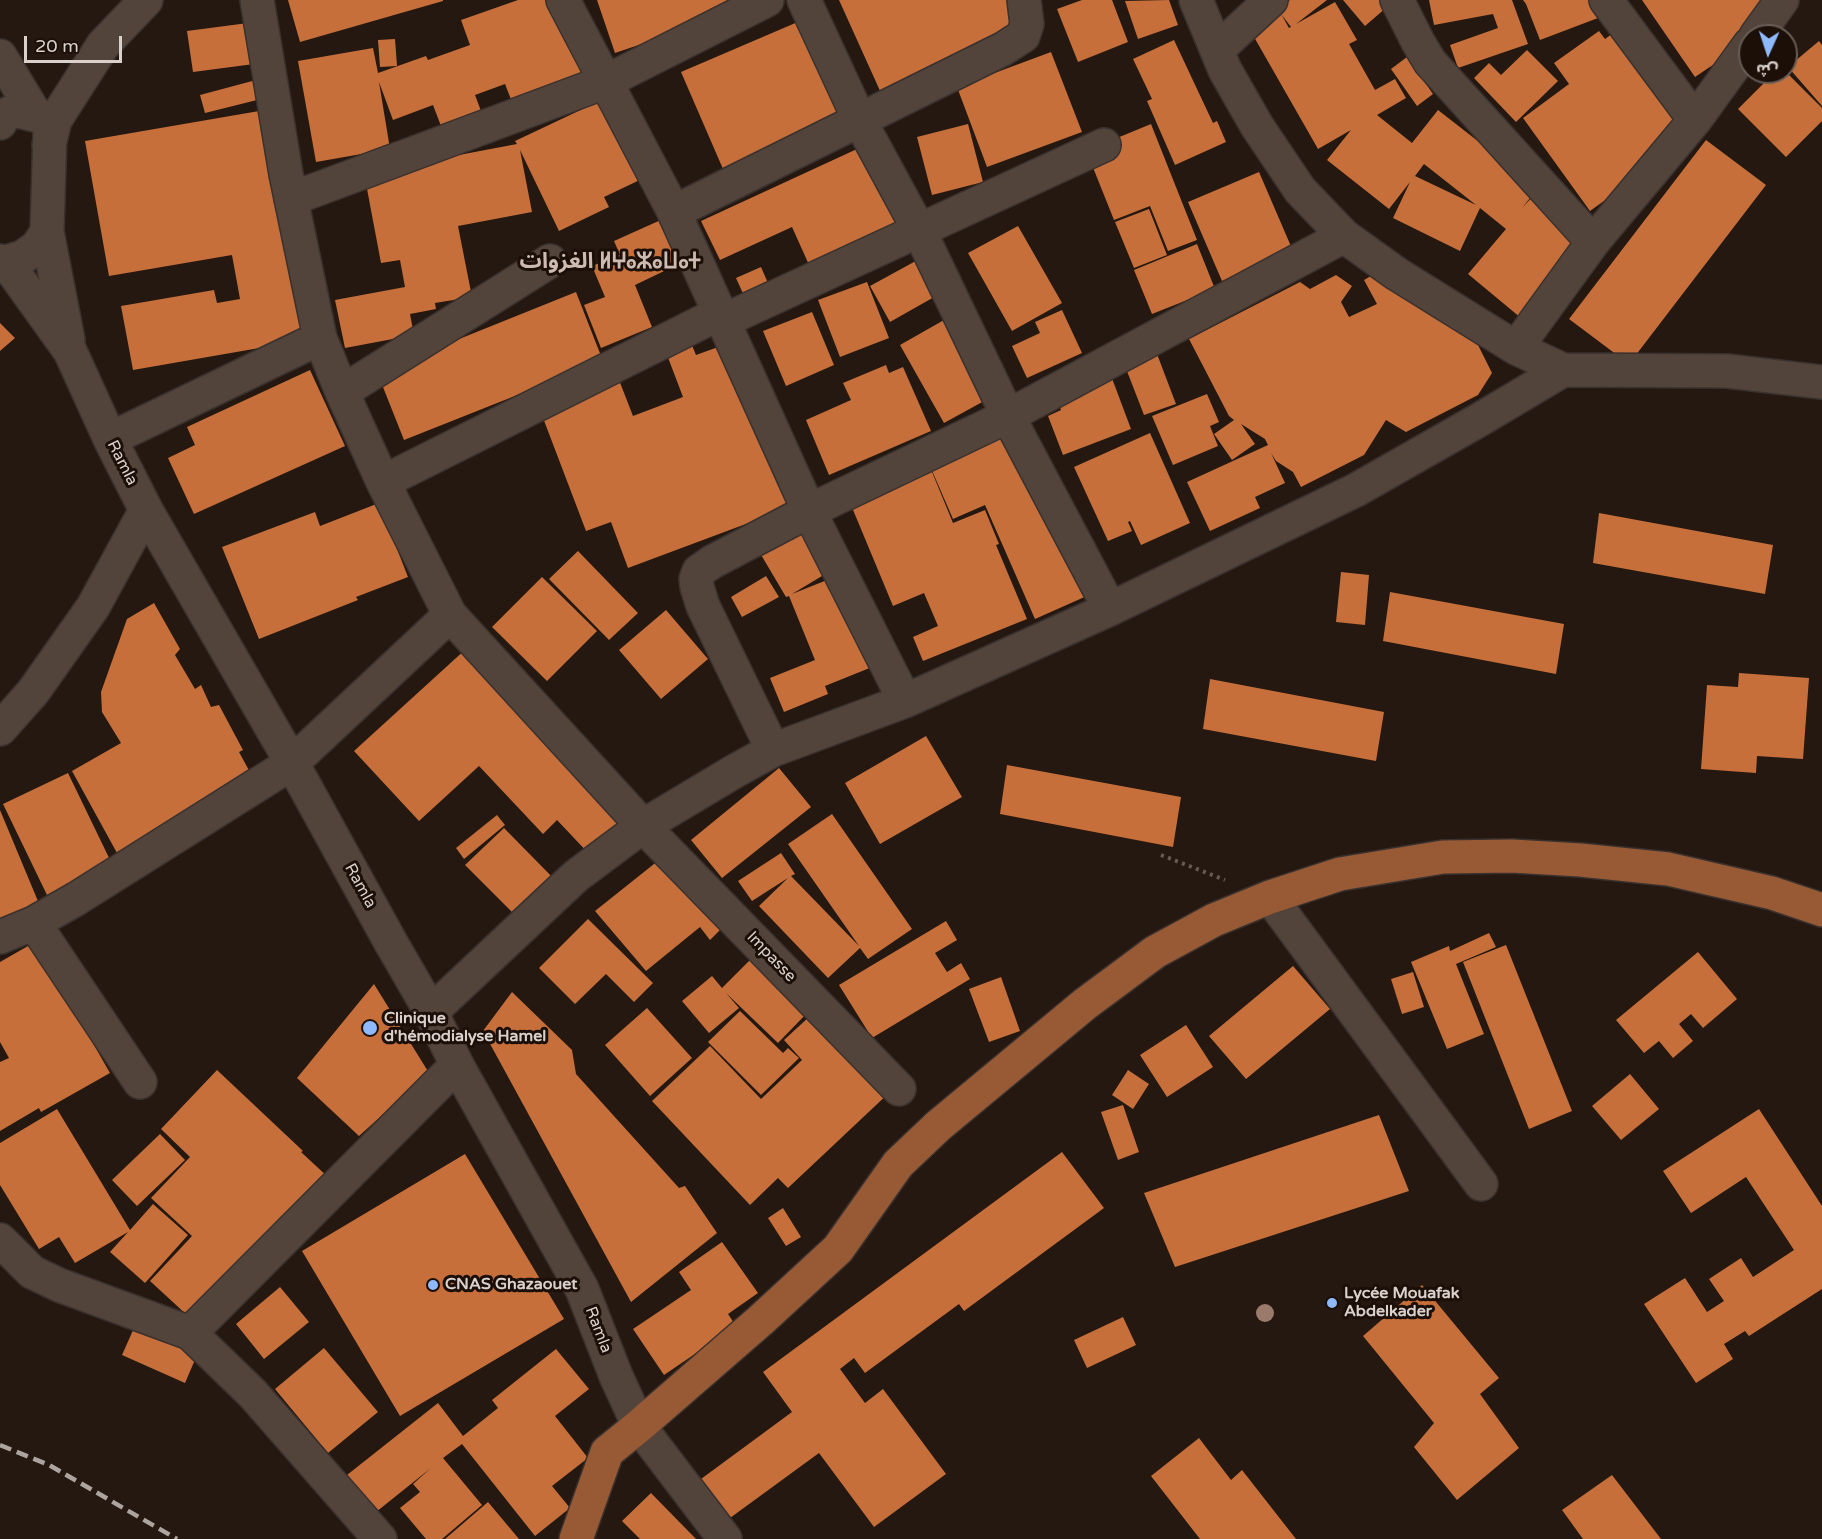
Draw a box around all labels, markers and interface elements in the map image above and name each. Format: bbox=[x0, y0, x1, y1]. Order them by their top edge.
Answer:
scale bar bbox=[27, 24, 124, 62]
north arrow bbox=[1738, 24, 1798, 84]
text: 20 m bbox=[35, 35, 79, 57]
text: ش bbox=[1756, 59, 1779, 81]
district label: الغزوات ⵍⵖⴰⵣⴰⵡⴰⵜ bbox=[519, 249, 701, 275]
street label: Ramla bbox=[103, 437, 141, 489]
street label: Ramla bbox=[340, 860, 380, 912]
street label: Impasse bbox=[742, 928, 800, 986]
place label: Clinique d'hémodialyse Hamel bbox=[384, 1009, 546, 1047]
marker: Clinique d'hémodialyse Hamel bbox=[361, 1019, 379, 1037]
place label: CNAS Ghazaouet bbox=[445, 1275, 577, 1295]
marker: CNAS Ghazaouet bbox=[426, 1278, 440, 1292]
place label: Lycée Mouafak Abdelkader bbox=[1344, 1284, 1459, 1322]
marker: Lycée Mouafak Abdelkader bbox=[1325, 1296, 1339, 1310]
street label: Ramla bbox=[580, 1304, 616, 1356]

